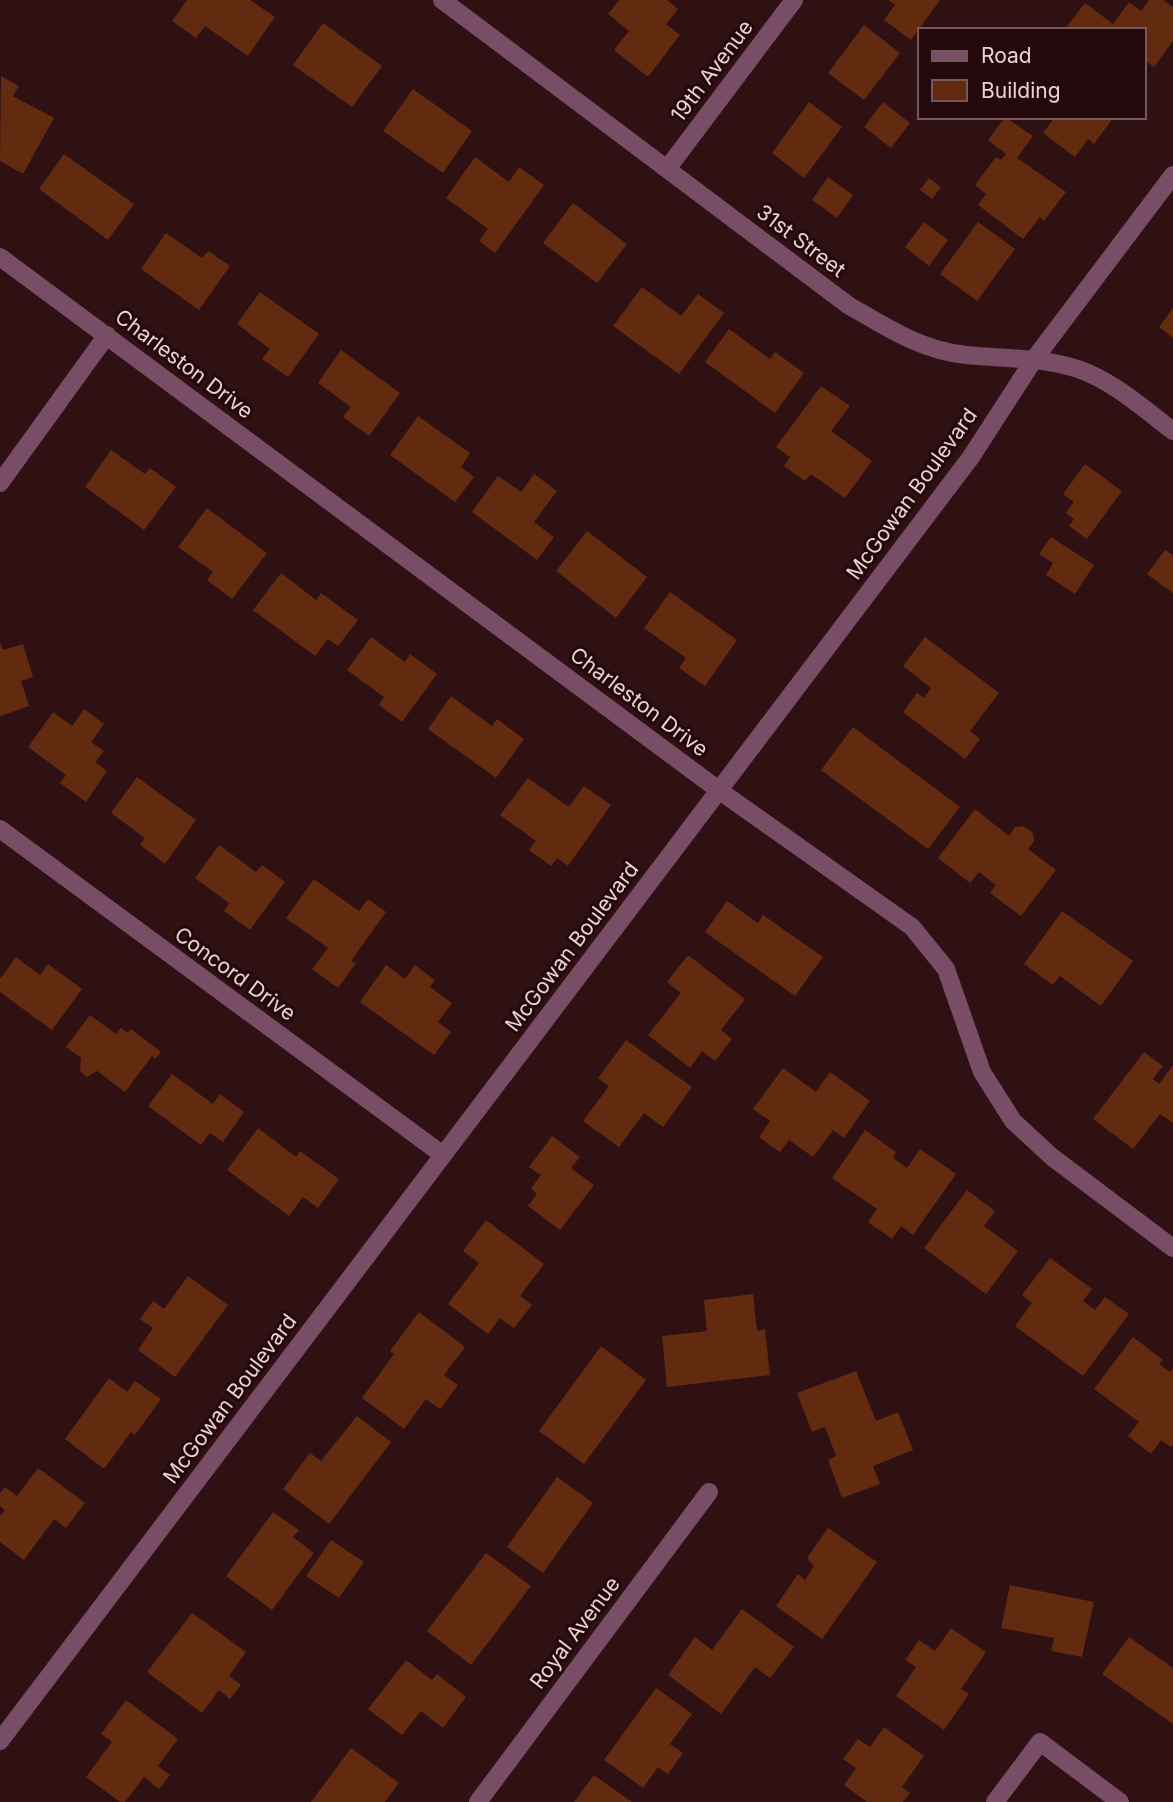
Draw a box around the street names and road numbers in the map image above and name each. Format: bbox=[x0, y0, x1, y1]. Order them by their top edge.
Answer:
street label: 19th Avenue bbox=[665, 15, 758, 126]
street label: 31st Street bbox=[752, 199, 851, 282]
street label: Charleston Drive bbox=[111, 304, 258, 424]
street label: McGowan Boulevard bbox=[841, 403, 982, 584]
street label: Charleston Drive bbox=[566, 642, 713, 762]
street label: McGowan Boulevard bbox=[500, 857, 643, 1036]
street label: Concord Drive bbox=[170, 921, 301, 1026]
street label: McGowan Boulevard bbox=[158, 1309, 301, 1488]
street label: Royal Avenue bbox=[524, 1572, 625, 1694]

